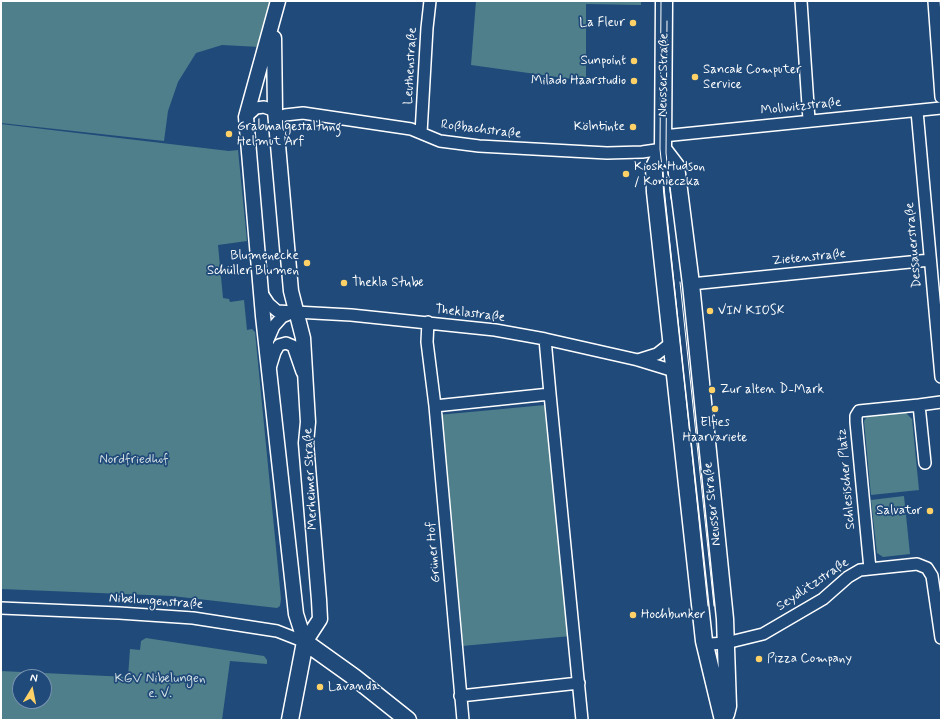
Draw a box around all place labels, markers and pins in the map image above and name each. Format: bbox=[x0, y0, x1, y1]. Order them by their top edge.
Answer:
place label: La Fleur bbox=[579, 15, 625, 31]
marker: La Fleur bbox=[628, 18, 638, 28]
place label: Sunpoint bbox=[581, 53, 626, 69]
marker: Sunpoint bbox=[629, 56, 639, 66]
place label: Sancak Computer Service bbox=[703, 62, 801, 93]
marker: Sancak Computer Service bbox=[690, 72, 700, 82]
place label: Milado Haarstudio bbox=[531, 73, 626, 89]
marker: Milado Haarstudio bbox=[629, 76, 639, 86]
place label: Grabmalgestaltung Helmut Arf bbox=[237, 119, 341, 150]
place label: Kölntinte bbox=[574, 119, 625, 135]
marker: Kölntinte bbox=[628, 122, 638, 132]
marker: Grabmalgestaltung Helmut Arf bbox=[224, 129, 234, 139]
place label: Kiosk Hudson / Konieczka bbox=[634, 159, 705, 190]
marker: Kiosk Hudson / Konieczka bbox=[621, 169, 631, 179]
place label: Blumenecke Schüller Blumen bbox=[207, 248, 299, 279]
marker: Blumenecke Schüller Blumen bbox=[302, 258, 312, 268]
place label: Thekla Stube bbox=[352, 275, 424, 291]
marker: Thekla Stube bbox=[339, 278, 349, 288]
place label: VIN KIOSK bbox=[718, 303, 784, 319]
marker: VIN KIOSK bbox=[705, 306, 715, 316]
place label: Zur alten D-Mark bbox=[720, 382, 824, 398]
marker: Zur alten D-Mark bbox=[707, 385, 717, 395]
marker: Elfies Haarvariete bbox=[710, 404, 720, 414]
place label: Elfies Haarvariete bbox=[683, 415, 747, 446]
place label: Salvator bbox=[876, 503, 922, 519]
marker: Salvator bbox=[925, 506, 935, 516]
place label: Hochbunker bbox=[641, 607, 705, 623]
marker: Hochbunker bbox=[628, 610, 638, 620]
place label: Pizza Company bbox=[767, 651, 852, 667]
marker: Pizza Company bbox=[754, 654, 764, 664]
place label: Lavanda bbox=[328, 679, 379, 695]
marker: Lavanda bbox=[315, 682, 325, 692]

